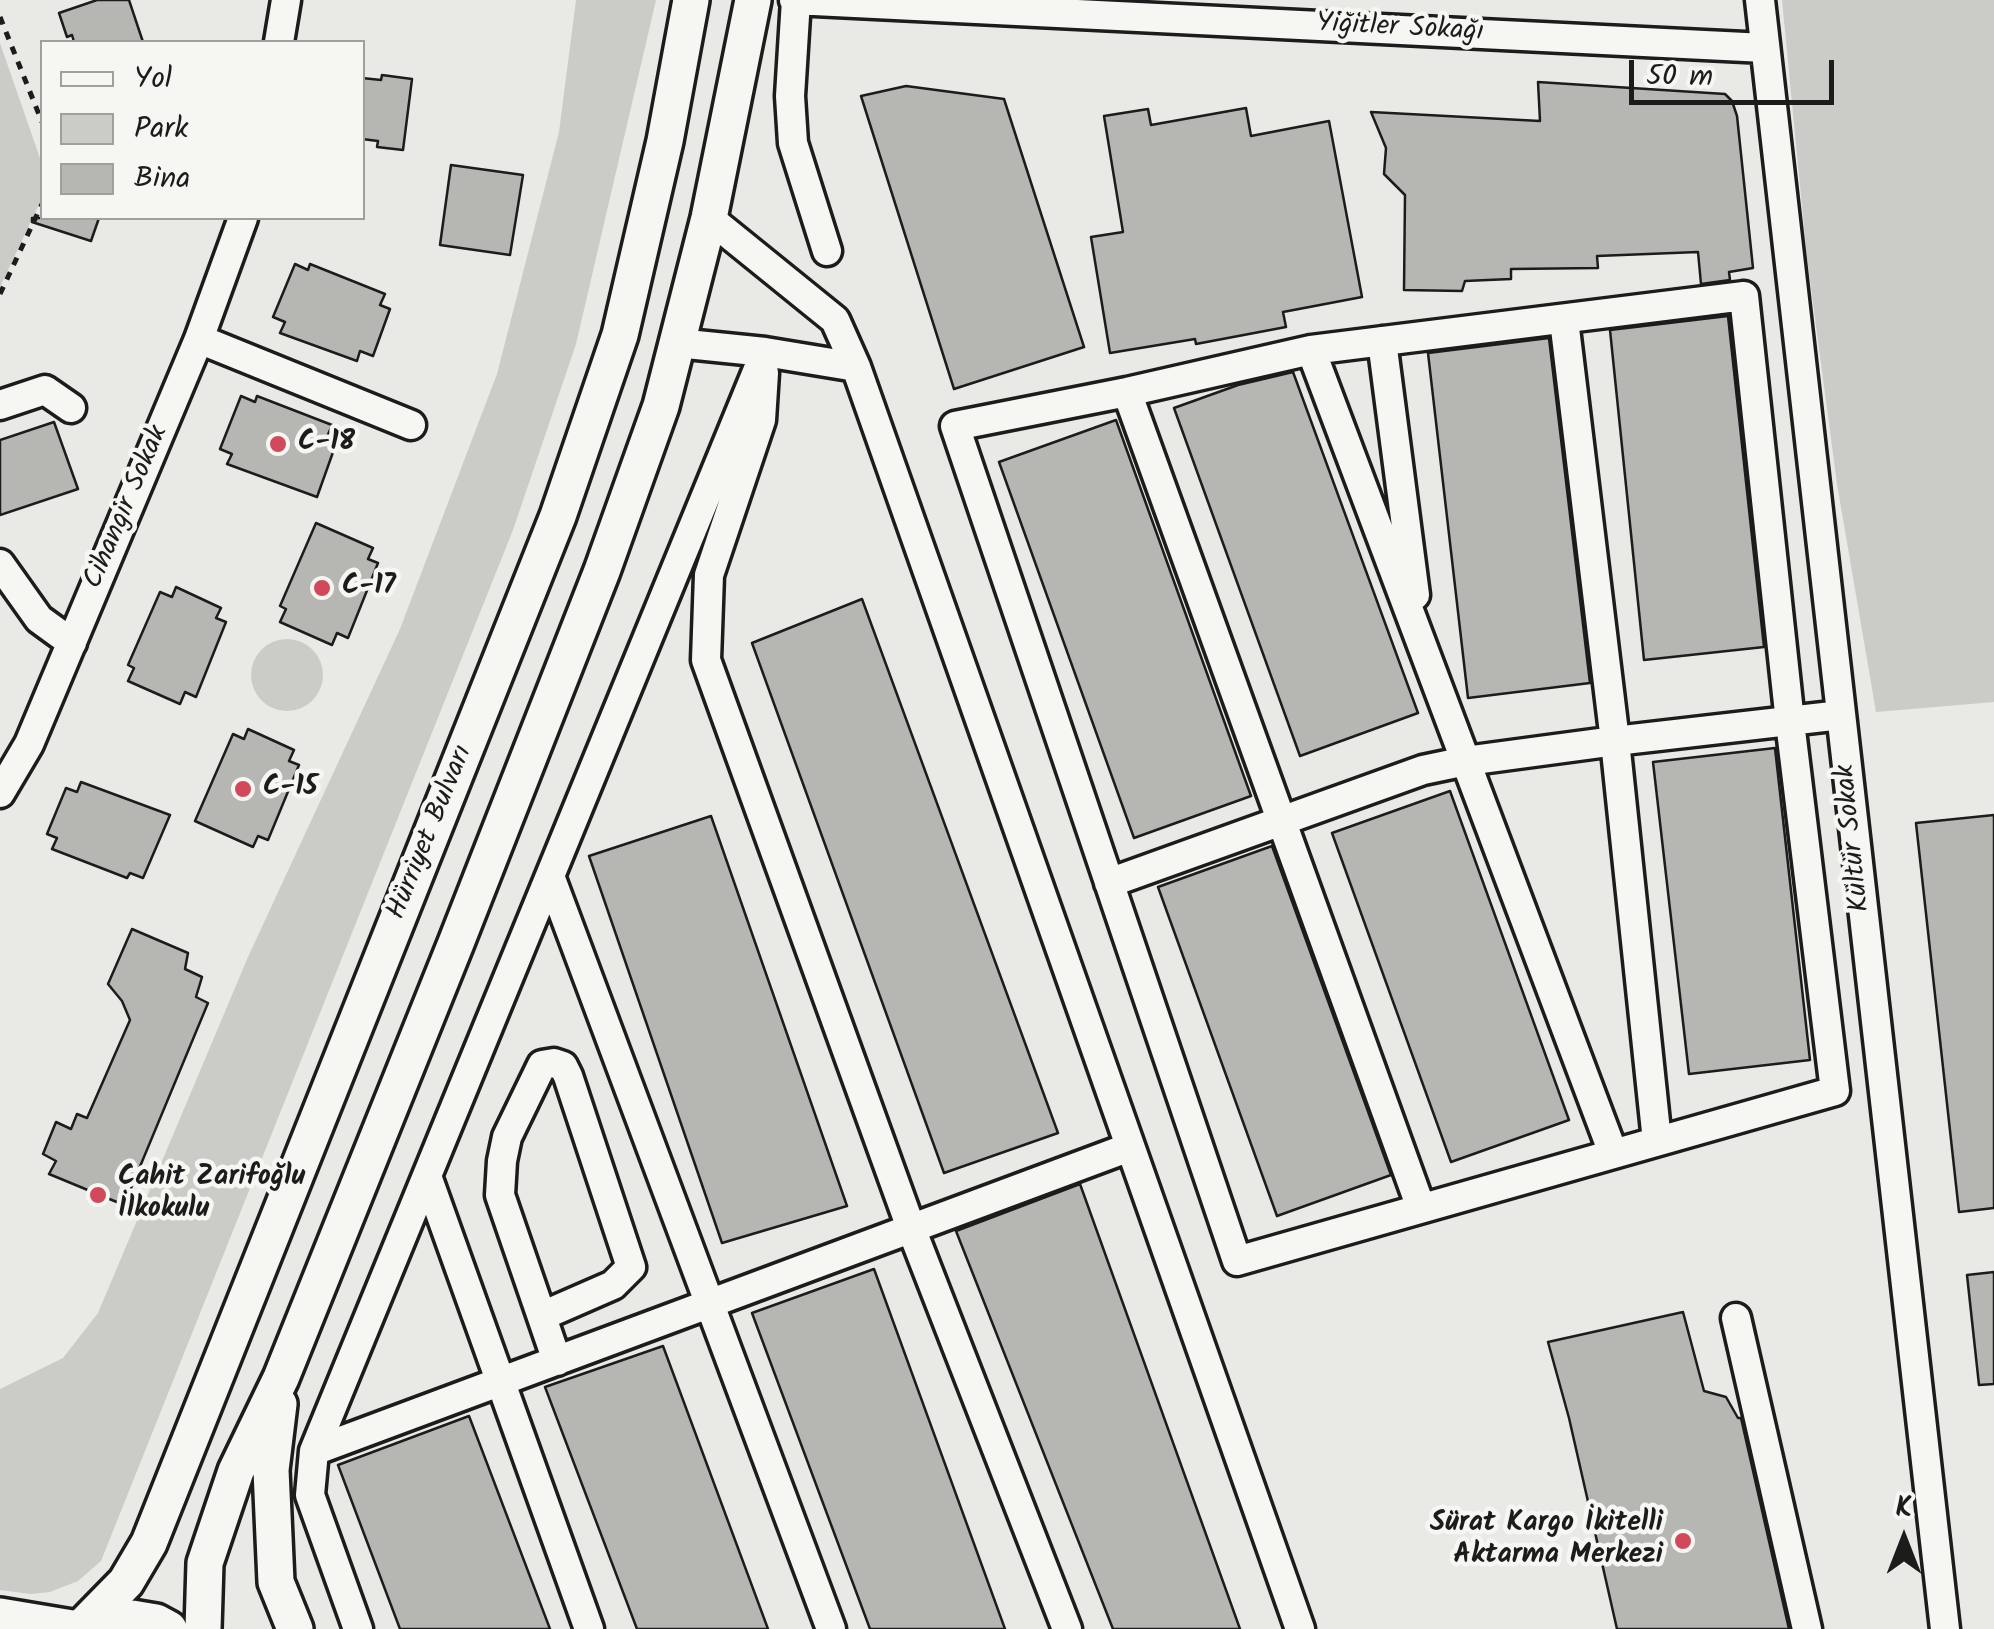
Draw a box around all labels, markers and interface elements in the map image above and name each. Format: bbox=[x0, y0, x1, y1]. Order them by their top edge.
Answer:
street label: Yiğitler Sokağı bbox=[1315, 9, 1485, 51]
legend bbox=[40, 40, 365, 220]
scale bar bbox=[1634, 40, 1839, 102]
text: 50 m bbox=[1646, 53, 1713, 101]
text: Yol bbox=[134, 55, 172, 103]
text: Park bbox=[134, 105, 188, 153]
text: Bina bbox=[134, 155, 190, 203]
street label: Cihangir Sokak bbox=[79, 421, 177, 595]
place label: C-18 bbox=[298, 427, 355, 461]
marker: C-18 bbox=[267, 433, 289, 455]
place label: C-17 bbox=[342, 571, 396, 605]
marker: C-17 bbox=[311, 577, 333, 599]
street label: Hürriyet Bulvarı bbox=[382, 741, 482, 925]
street label: Kültür Sokak bbox=[1831, 762, 1879, 914]
place label: C-15 bbox=[263, 772, 318, 806]
marker: C-15 bbox=[232, 778, 254, 800]
place label: Cahit Zarifoğlu İlkokulu bbox=[118, 1162, 305, 1228]
marker: Cahit Zarifoğlu İlkokulu bbox=[87, 1184, 109, 1206]
text: K bbox=[1896, 1486, 1912, 1531]
north arrow bbox=[1854, 1489, 1954, 1589]
place label: Sürat Kargo İkitelli Aktarma Merkezi bbox=[1430, 1508, 1663, 1574]
marker: Sürat Kargo İkitelli Aktarma Merkezi bbox=[1672, 1530, 1694, 1552]

